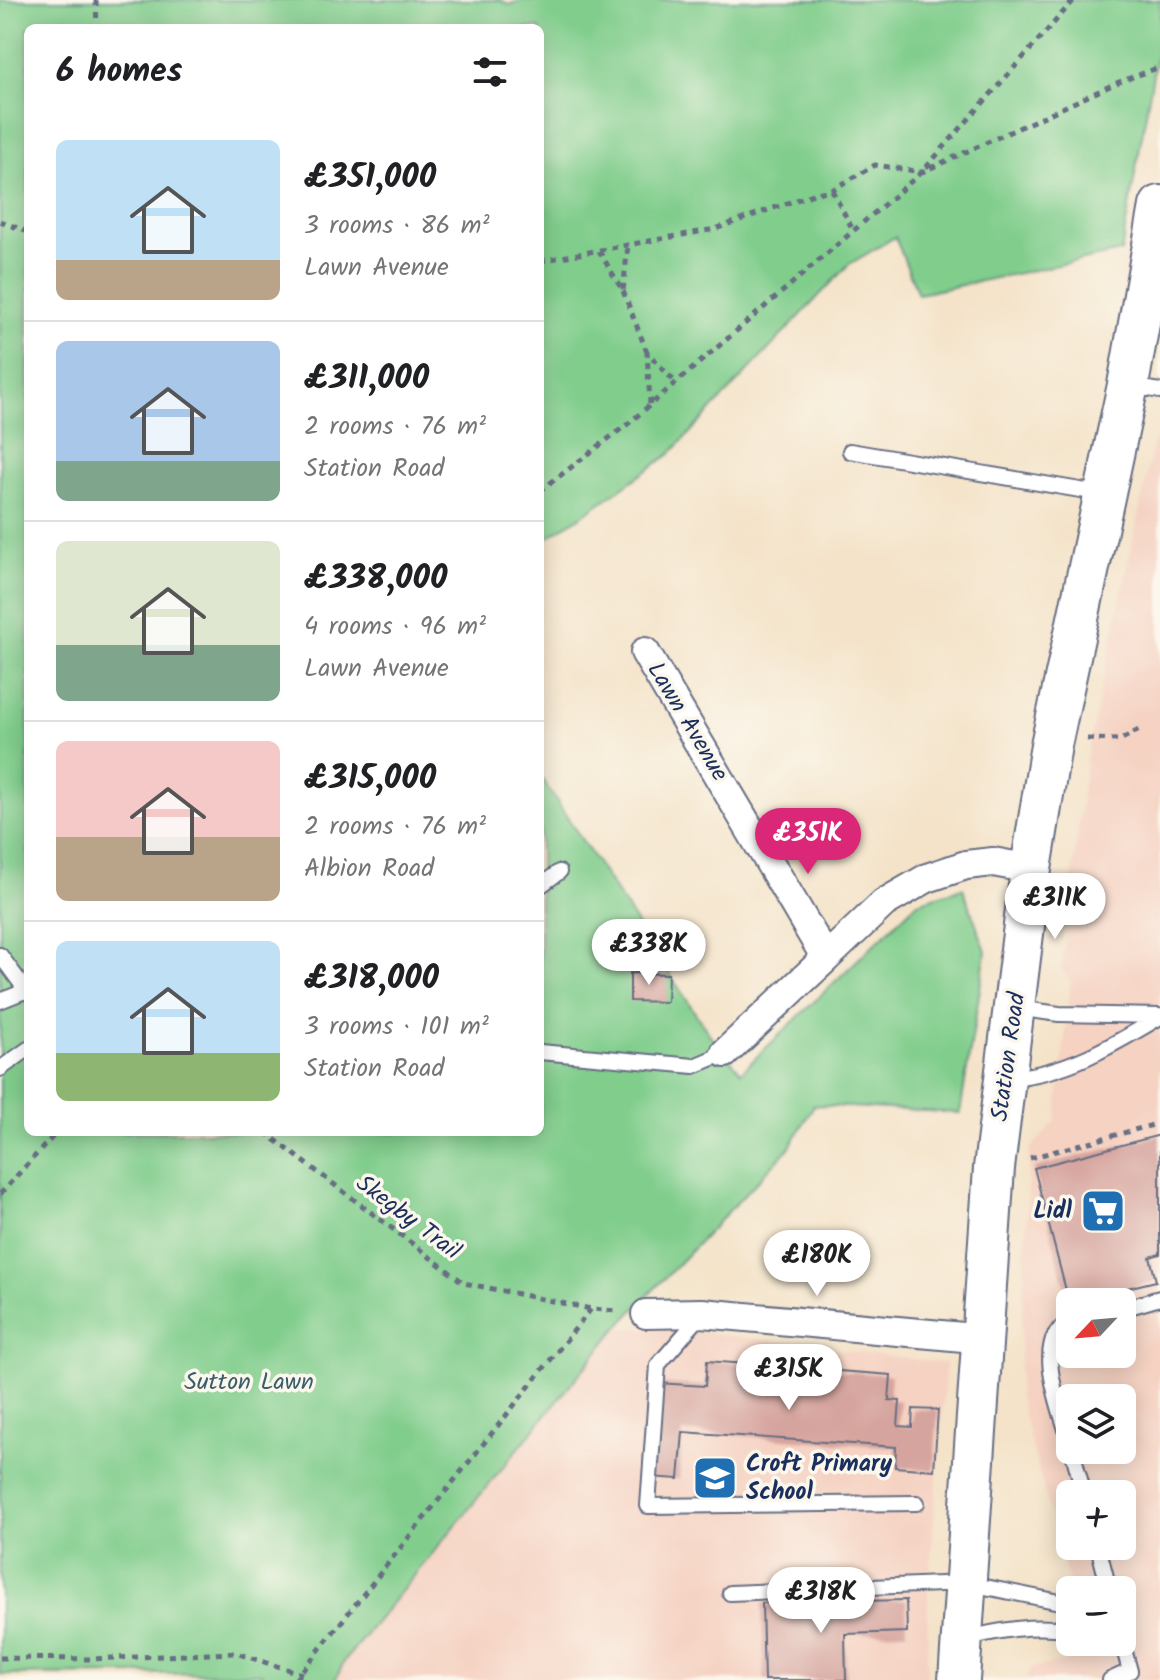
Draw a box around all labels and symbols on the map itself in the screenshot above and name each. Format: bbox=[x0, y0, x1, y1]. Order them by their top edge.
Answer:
street label: Lawn Avenue bbox=[636, 655, 738, 789]
pin: £351K bbox=[752, 808, 864, 876]
pin: £311K bbox=[999, 873, 1111, 941]
pin: £338K bbox=[593, 919, 705, 987]
street label: Station Road bbox=[981, 989, 1037, 1124]
street label: Skegby Trail bbox=[347, 1165, 469, 1271]
supermarket icon: Lidl bbox=[1079, 1187, 1127, 1235]
place label: Lidl bbox=[1033, 1192, 1073, 1231]
pin: £180K bbox=[761, 1230, 873, 1298]
north arrow bbox=[1056, 1288, 1136, 1368]
pin: £315K bbox=[733, 1344, 845, 1412]
park label: Sutton Lawn bbox=[184, 1363, 314, 1402]
place label: Croft Primary School bbox=[746, 1445, 893, 1512]
school or university icon: Croft Primary School bbox=[691, 1454, 739, 1502]
pin: £318K bbox=[765, 1567, 877, 1635]

